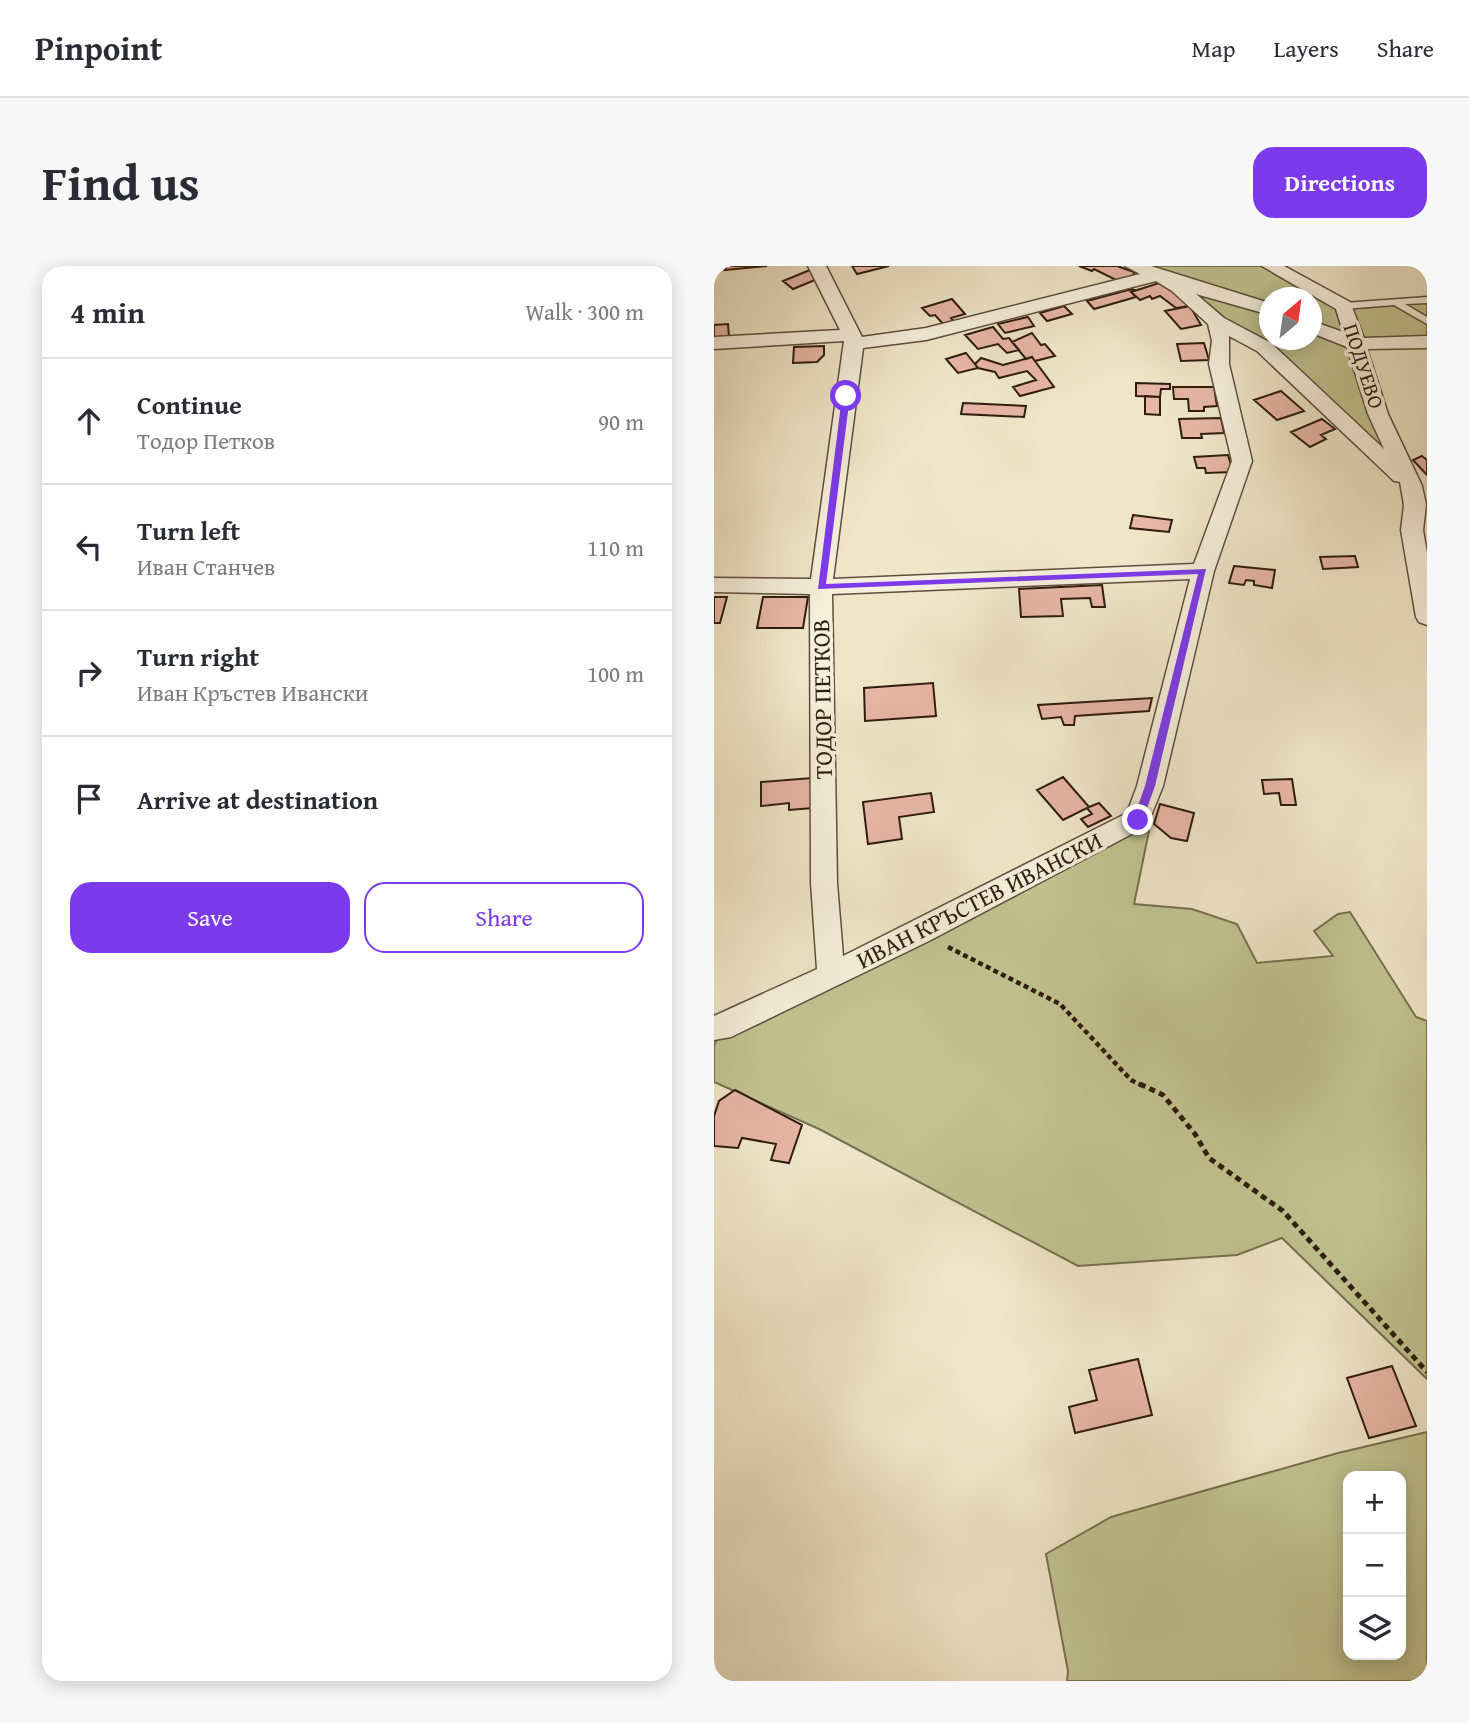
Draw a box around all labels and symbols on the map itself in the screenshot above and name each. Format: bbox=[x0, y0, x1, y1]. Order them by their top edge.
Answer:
north arrow bbox=[1259, 287, 1322, 350]
street label: ПОДУЕВО bbox=[1336, 319, 1392, 413]
route start bbox=[830, 380, 861, 411]
street label: ТОДОР ПЕТКОВ bbox=[803, 619, 841, 779]
route end bbox=[1122, 804, 1153, 835]
street label: ИВАН КРЪСТЕВ ИВАНСКИ bbox=[850, 823, 1108, 977]

